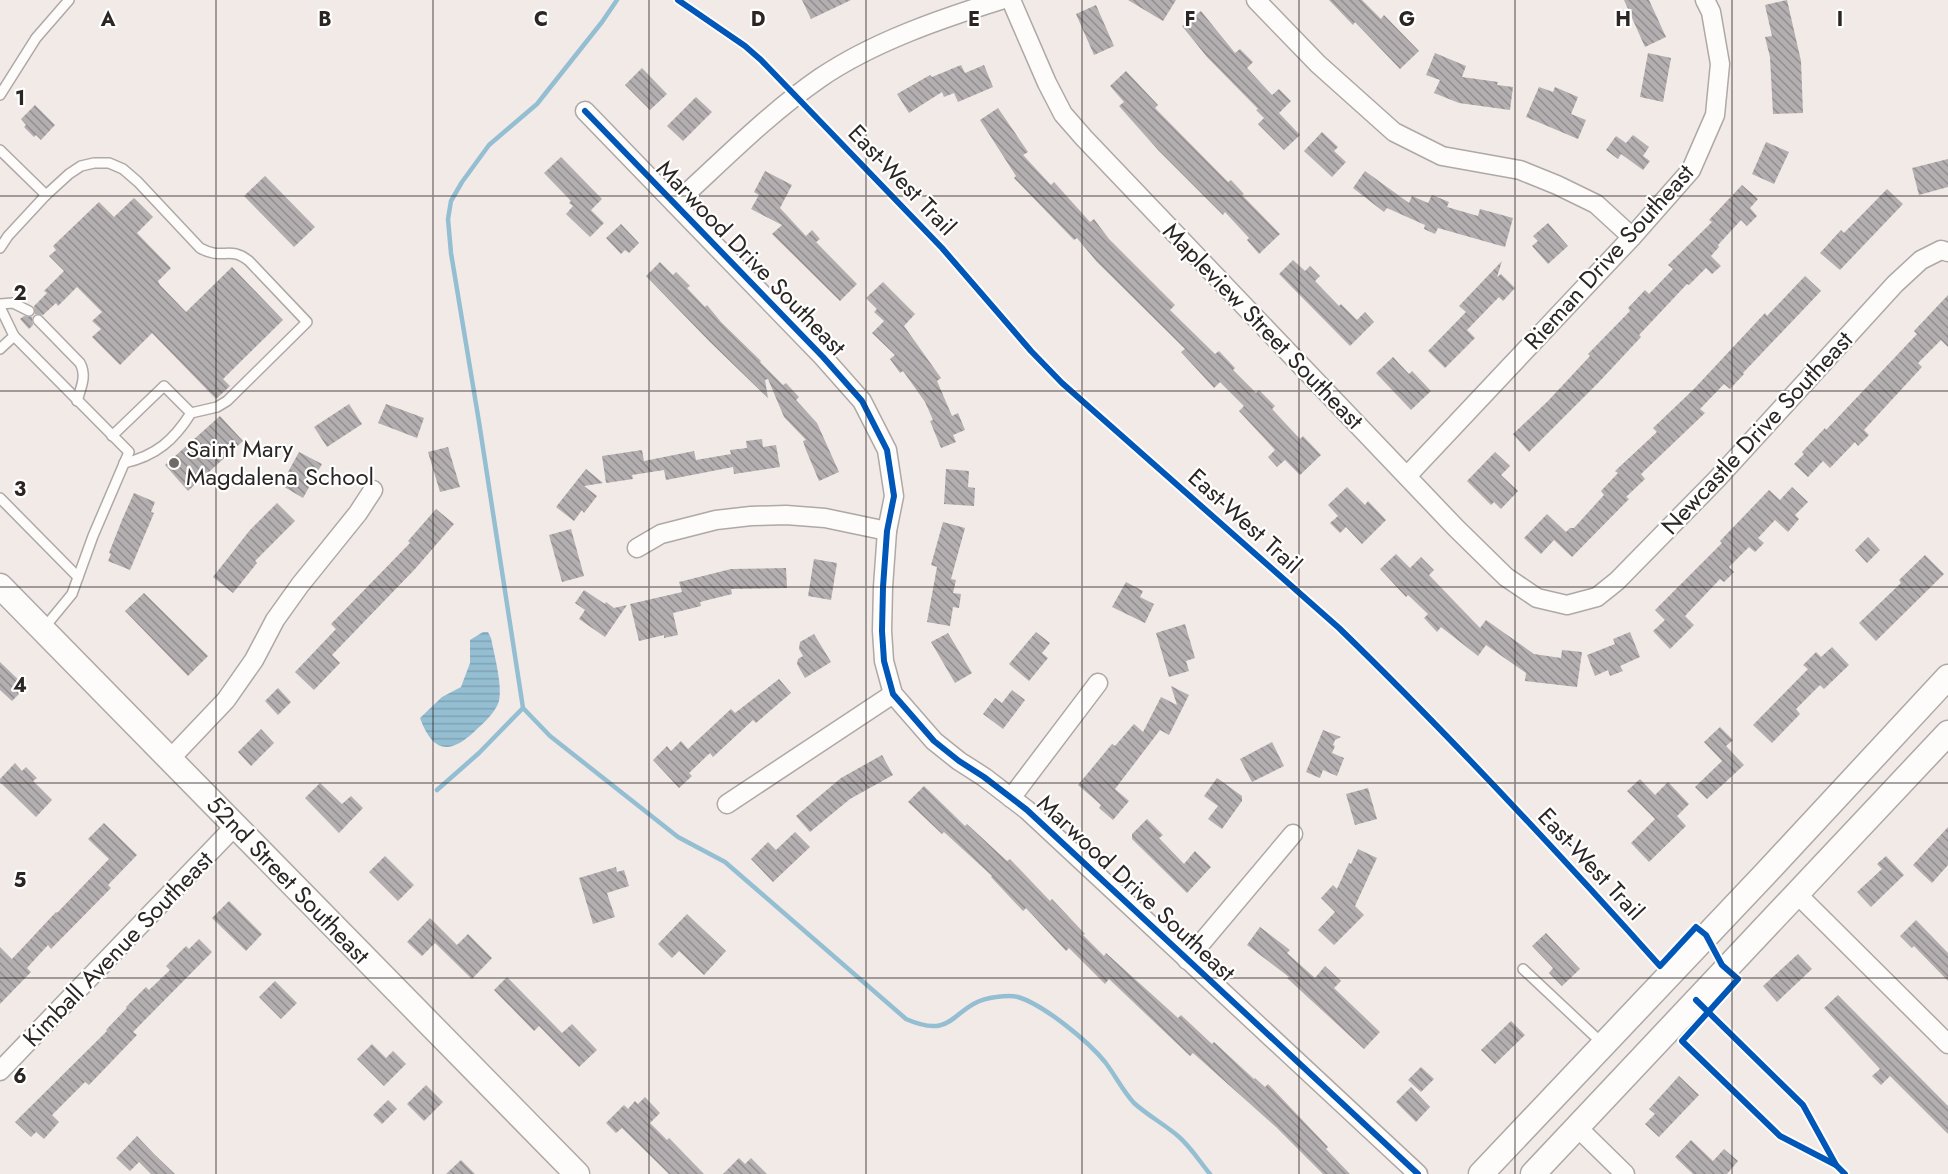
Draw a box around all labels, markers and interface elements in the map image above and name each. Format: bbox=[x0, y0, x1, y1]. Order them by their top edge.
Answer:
text: A bbox=[100, 5, 116, 34]
text: B bbox=[318, 5, 332, 34]
text: C bbox=[534, 5, 548, 34]
text: D bbox=[751, 5, 765, 34]
text: E bbox=[968, 5, 980, 34]
text: F bbox=[1184, 5, 1196, 34]
text: G bbox=[1399, 5, 1415, 34]
text: H bbox=[1615, 5, 1631, 34]
text: I bbox=[1837, 5, 1843, 34]
text: 1 bbox=[15, 84, 25, 113]
street label: East-West Trail bbox=[840, 116, 965, 243]
street label: Marwood Drive Southeast bbox=[648, 152, 854, 364]
street label: Rieman Drive Southeast bbox=[1516, 156, 1702, 357]
street label: Mapleview Street Southeast bbox=[1155, 214, 1372, 437]
text: 2 bbox=[13, 279, 27, 308]
street label: Newcastle Drive Southeast bbox=[1653, 323, 1861, 542]
place label: Saint Mary Magdalena School bbox=[186, 431, 374, 494]
marker: Saint Mary Magdalena School bbox=[167, 456, 181, 470]
street label: East-West Trail bbox=[1181, 460, 1310, 581]
text: 3 bbox=[14, 475, 26, 504]
text: 4 bbox=[13, 671, 27, 700]
street label: Marwood Drive Southeast bbox=[1029, 786, 1244, 989]
street label: 52nd Street Southeast bbox=[199, 788, 378, 972]
street label: East-West Trail bbox=[1530, 799, 1653, 928]
street label: Kimball Avenue Southeast bbox=[15, 843, 221, 1055]
text: 5 bbox=[14, 866, 27, 895]
text: 6 bbox=[13, 1062, 27, 1091]

